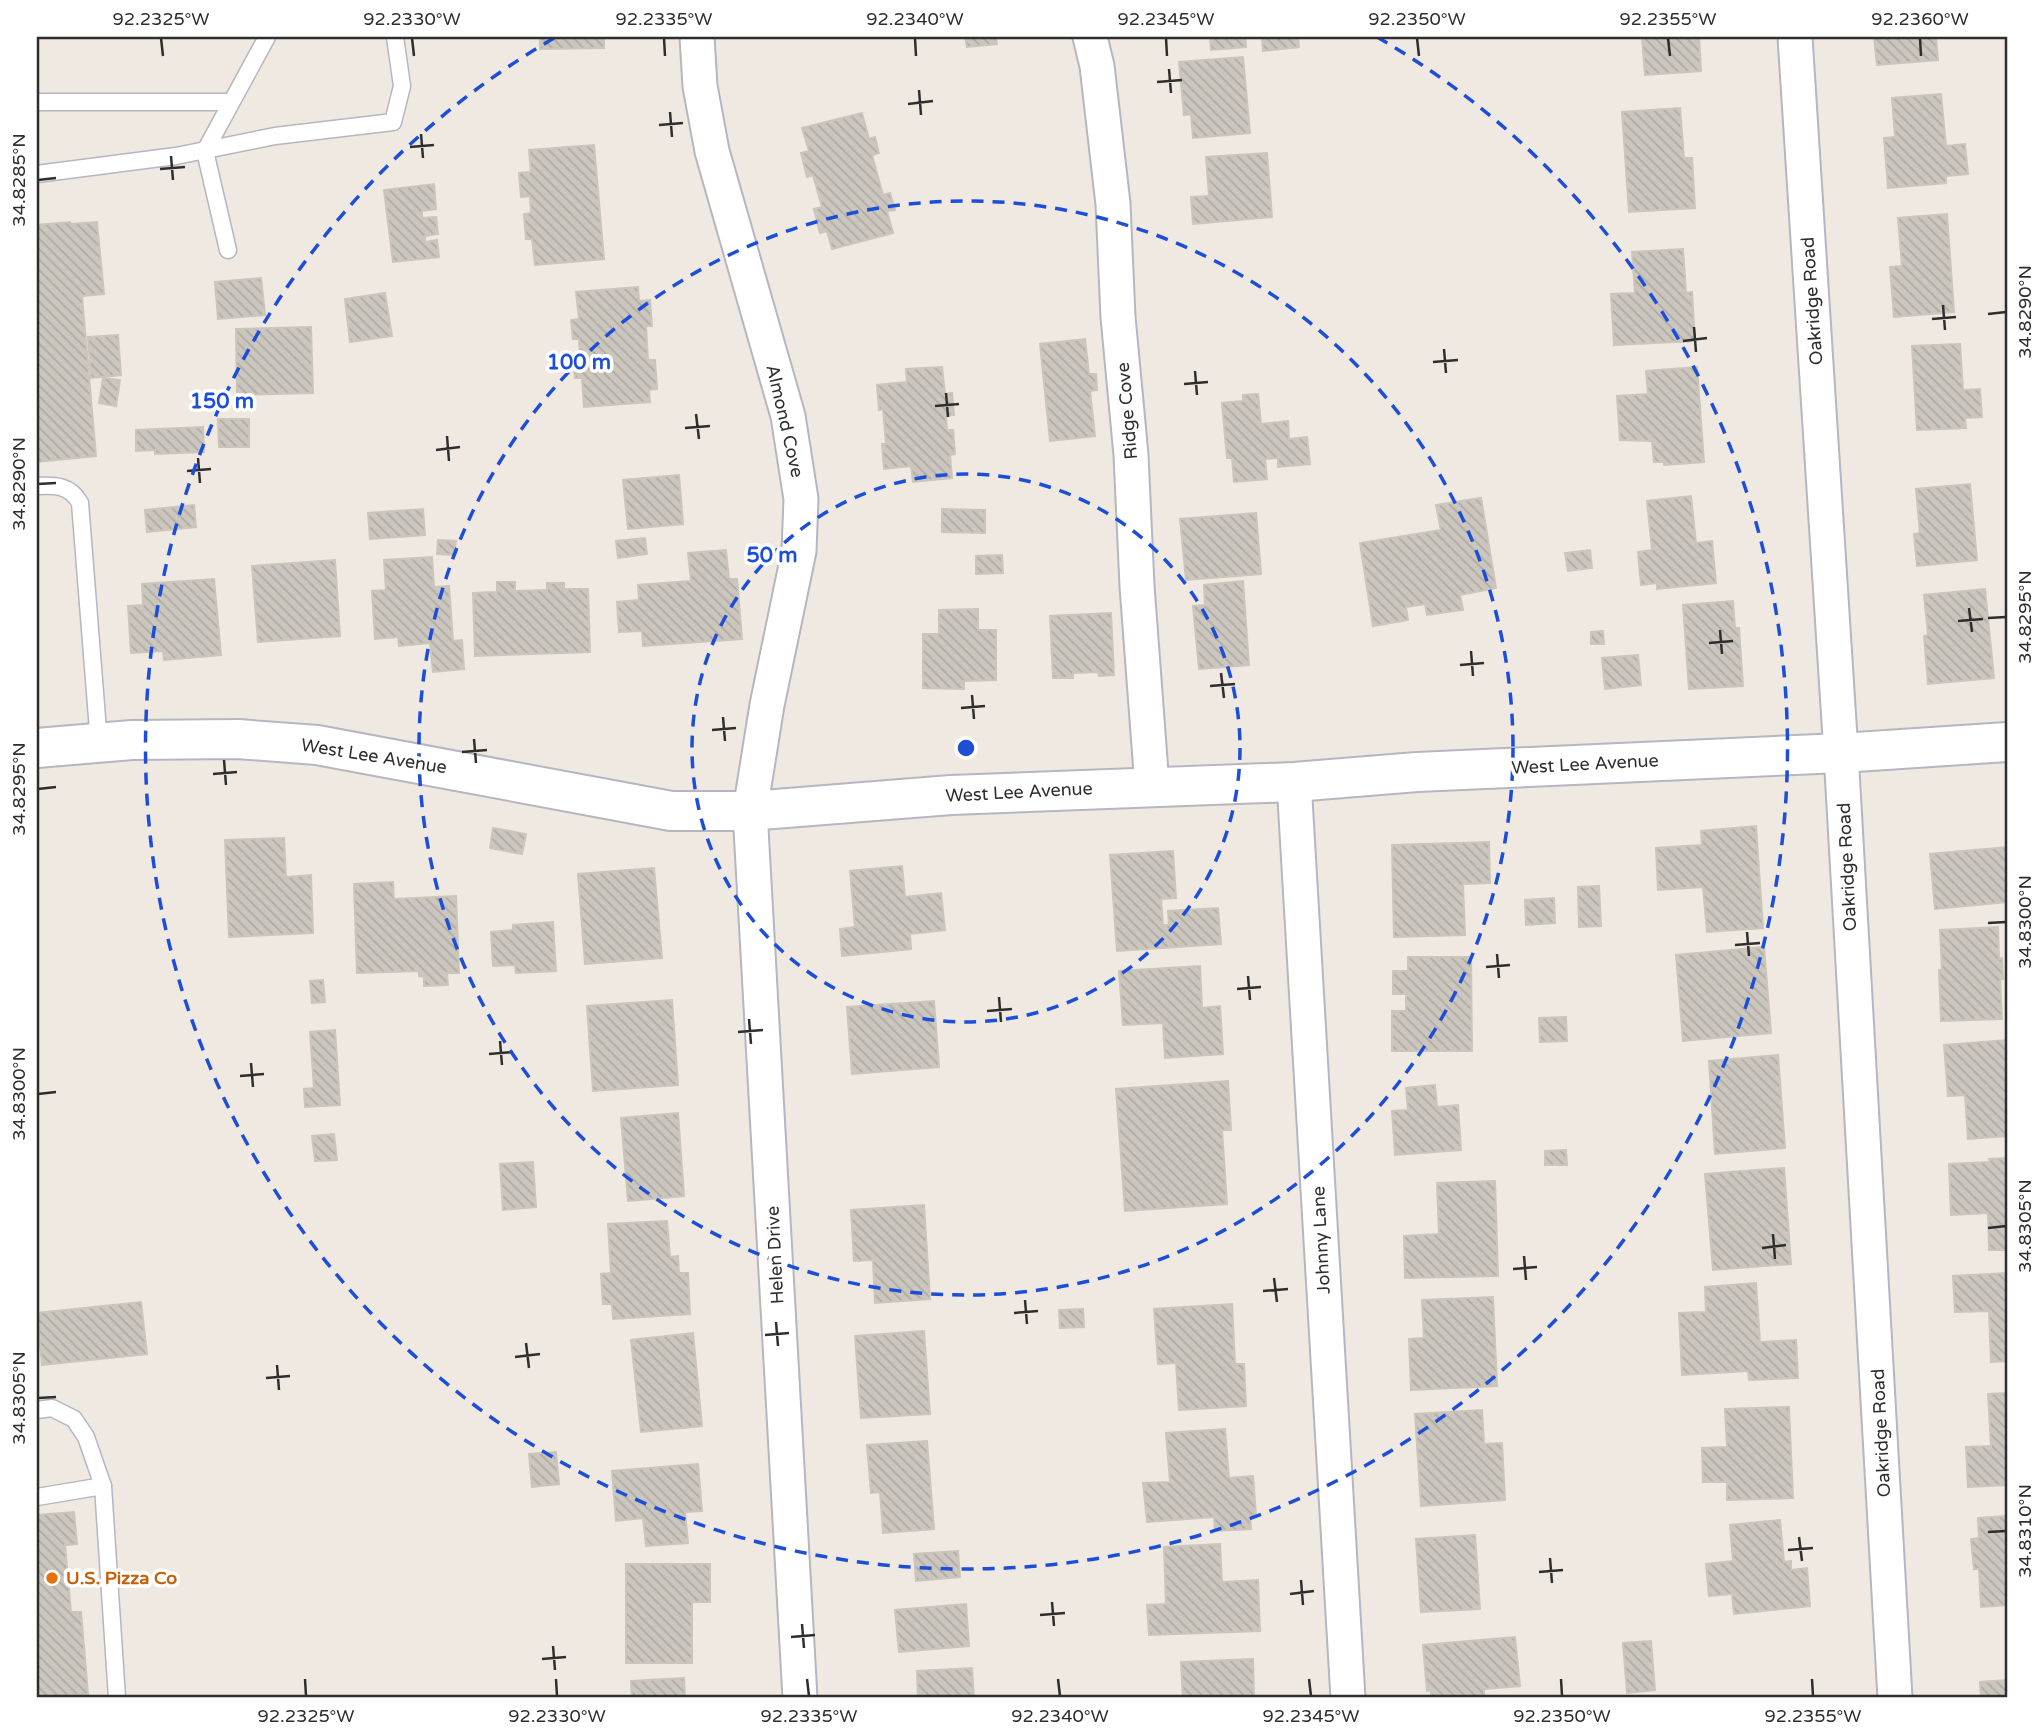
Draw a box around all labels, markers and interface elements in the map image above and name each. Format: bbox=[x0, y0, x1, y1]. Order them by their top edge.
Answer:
text: 92.2325°W bbox=[112, 8, 210, 30]
text: 92.2330°W bbox=[363, 8, 461, 30]
text: 92.2335°W bbox=[615, 8, 713, 30]
text: 92.2340°W bbox=[866, 8, 964, 30]
text: 92.2345°W bbox=[1117, 8, 1215, 30]
text: 92.2350°W bbox=[1368, 8, 1466, 30]
text: 92.2355°W bbox=[1619, 8, 1717, 30]
text: 92.2360°W bbox=[1871, 8, 1969, 30]
text: 34.8285°N bbox=[8, 133, 30, 227]
street label: Oakridge Road bbox=[1797, 236, 1827, 366]
text: 34.8290°N bbox=[2014, 265, 2036, 359]
text: 100 m bbox=[547, 350, 611, 375]
street label: Ridge Cove bbox=[1112, 361, 1142, 461]
street label: Almond Cove bbox=[761, 363, 809, 479]
text: 150 m bbox=[190, 389, 254, 414]
text: 34.8290°N bbox=[8, 437, 30, 531]
text: 50 m bbox=[746, 543, 798, 568]
text: 34.8295°N bbox=[2014, 570, 2036, 664]
street label: West Lee Avenue bbox=[299, 734, 449, 778]
centre of rings bbox=[954, 736, 978, 760]
text: 34.8295°N bbox=[8, 742, 30, 836]
street label: West Lee Avenue bbox=[1511, 749, 1659, 779]
street label: West Lee Avenue bbox=[945, 777, 1093, 807]
street label: Oakridge Road bbox=[1833, 802, 1861, 932]
text: 34.8300°N bbox=[2014, 875, 2036, 969]
text: 34.8300°N bbox=[8, 1047, 30, 1141]
text: 34.8305°N bbox=[2014, 1179, 2036, 1273]
street label: Johnny Lane bbox=[1307, 1185, 1335, 1295]
street label: Helen Drive bbox=[761, 1205, 789, 1305]
text: 34.8305°N bbox=[8, 1351, 30, 1445]
street label: Oakridge Road bbox=[1867, 1368, 1895, 1498]
text: 34.8310°N bbox=[2014, 1484, 2036, 1578]
place label: U.S. Pizza Co bbox=[66, 1567, 177, 1589]
marker: U.S. Pizza Co bbox=[44, 1570, 60, 1586]
text: 92.2325°W bbox=[257, 1705, 355, 1727]
text: 92.2330°W bbox=[508, 1705, 606, 1727]
text: 92.2335°W bbox=[760, 1705, 858, 1727]
text: 92.2340°W bbox=[1011, 1705, 1109, 1727]
text: 92.2345°W bbox=[1262, 1705, 1360, 1727]
text: 92.2350°W bbox=[1513, 1705, 1611, 1727]
text: 92.2355°W bbox=[1764, 1705, 1862, 1727]

